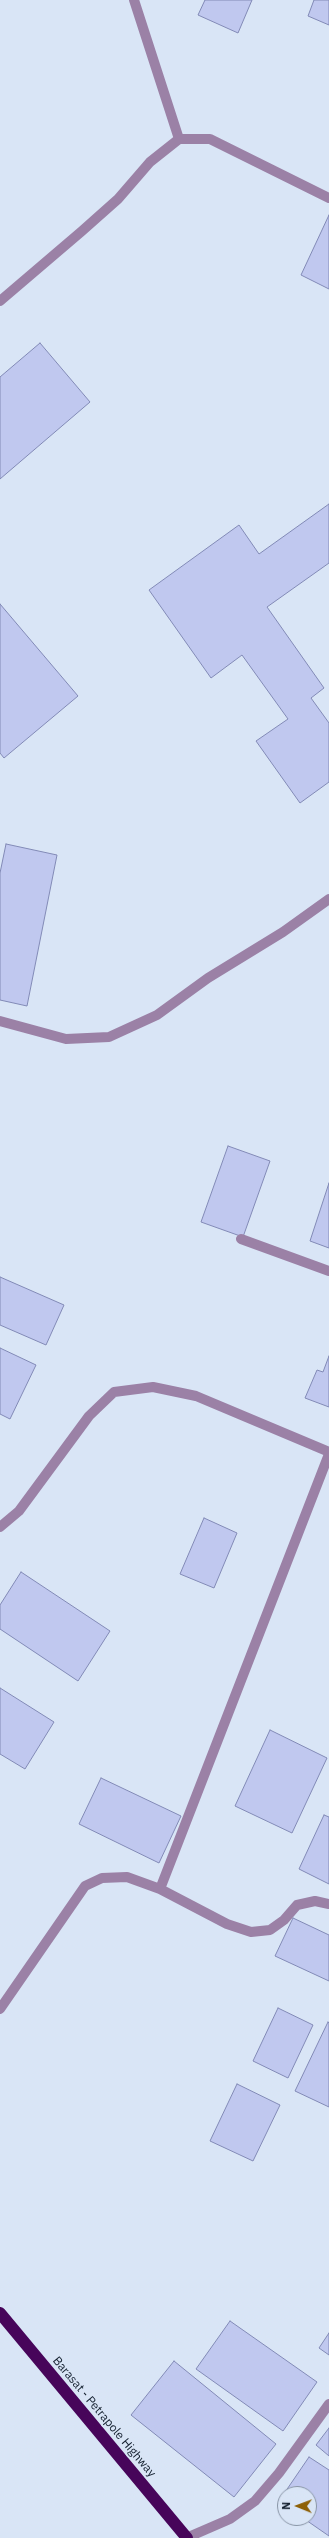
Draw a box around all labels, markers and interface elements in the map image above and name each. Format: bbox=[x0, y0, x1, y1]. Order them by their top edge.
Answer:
street label: Barasat - Petrapole Highway bbox=[49, 2354, 159, 2480]
north arrow bbox=[277, 2486, 317, 2526]
text: N bbox=[279, 2502, 293, 2510]

